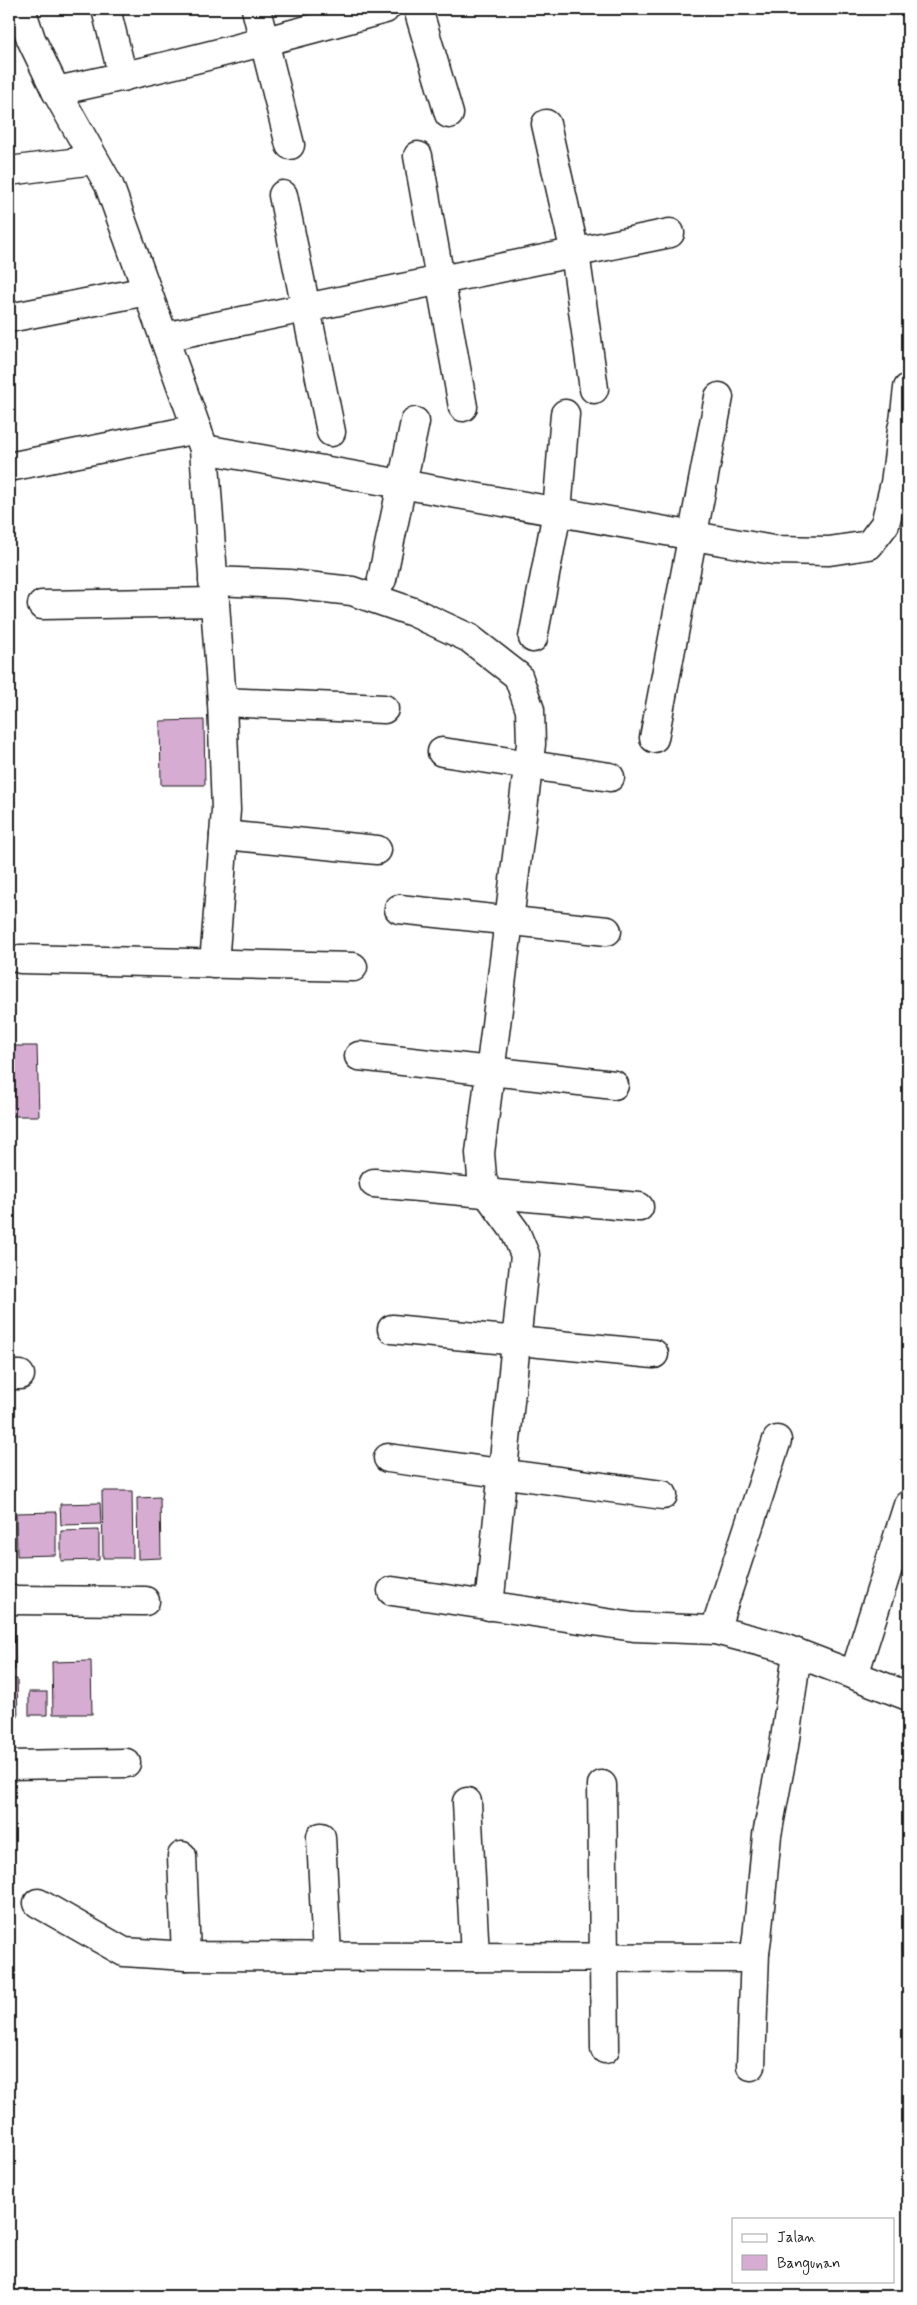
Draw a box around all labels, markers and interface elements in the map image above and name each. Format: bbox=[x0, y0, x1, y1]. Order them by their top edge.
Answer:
legend bbox=[732, 2218, 894, 2282]
text: Jalan bbox=[777, 2228, 816, 2248]
text: Bangunan bbox=[777, 2254, 840, 2275]

